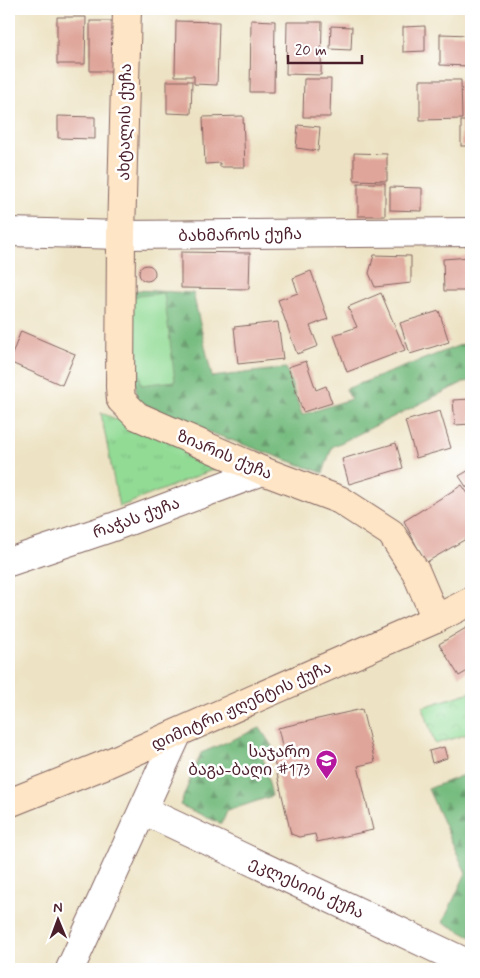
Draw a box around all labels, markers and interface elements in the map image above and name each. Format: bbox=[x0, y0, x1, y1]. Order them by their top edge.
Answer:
scale bar bbox=[288, 32, 361, 64]
text: 20 m bbox=[295, 41, 327, 61]
street label: ახტალის ქუჩა bbox=[114, 63, 137, 181]
street label: ბახმაროს ქუჩა bbox=[178, 224, 302, 247]
street label: ზიარის ქუჩა bbox=[174, 426, 275, 485]
street label: რაჭას ქუჩა bbox=[90, 493, 183, 544]
street label: დიმიტრი ჟღენტის ქუჩა bbox=[148, 657, 335, 756]
place label: საჯარო ბაგა-ბაღი #173 bbox=[188, 742, 310, 781]
school or university icon: საჯარო ბაგა-ბაღი #173 bbox=[314, 748, 338, 779]
street label: ეკლესიის ქუჩა bbox=[246, 853, 367, 924]
north arrow bbox=[32, 896, 82, 946]
text: N bbox=[53, 899, 63, 917]

